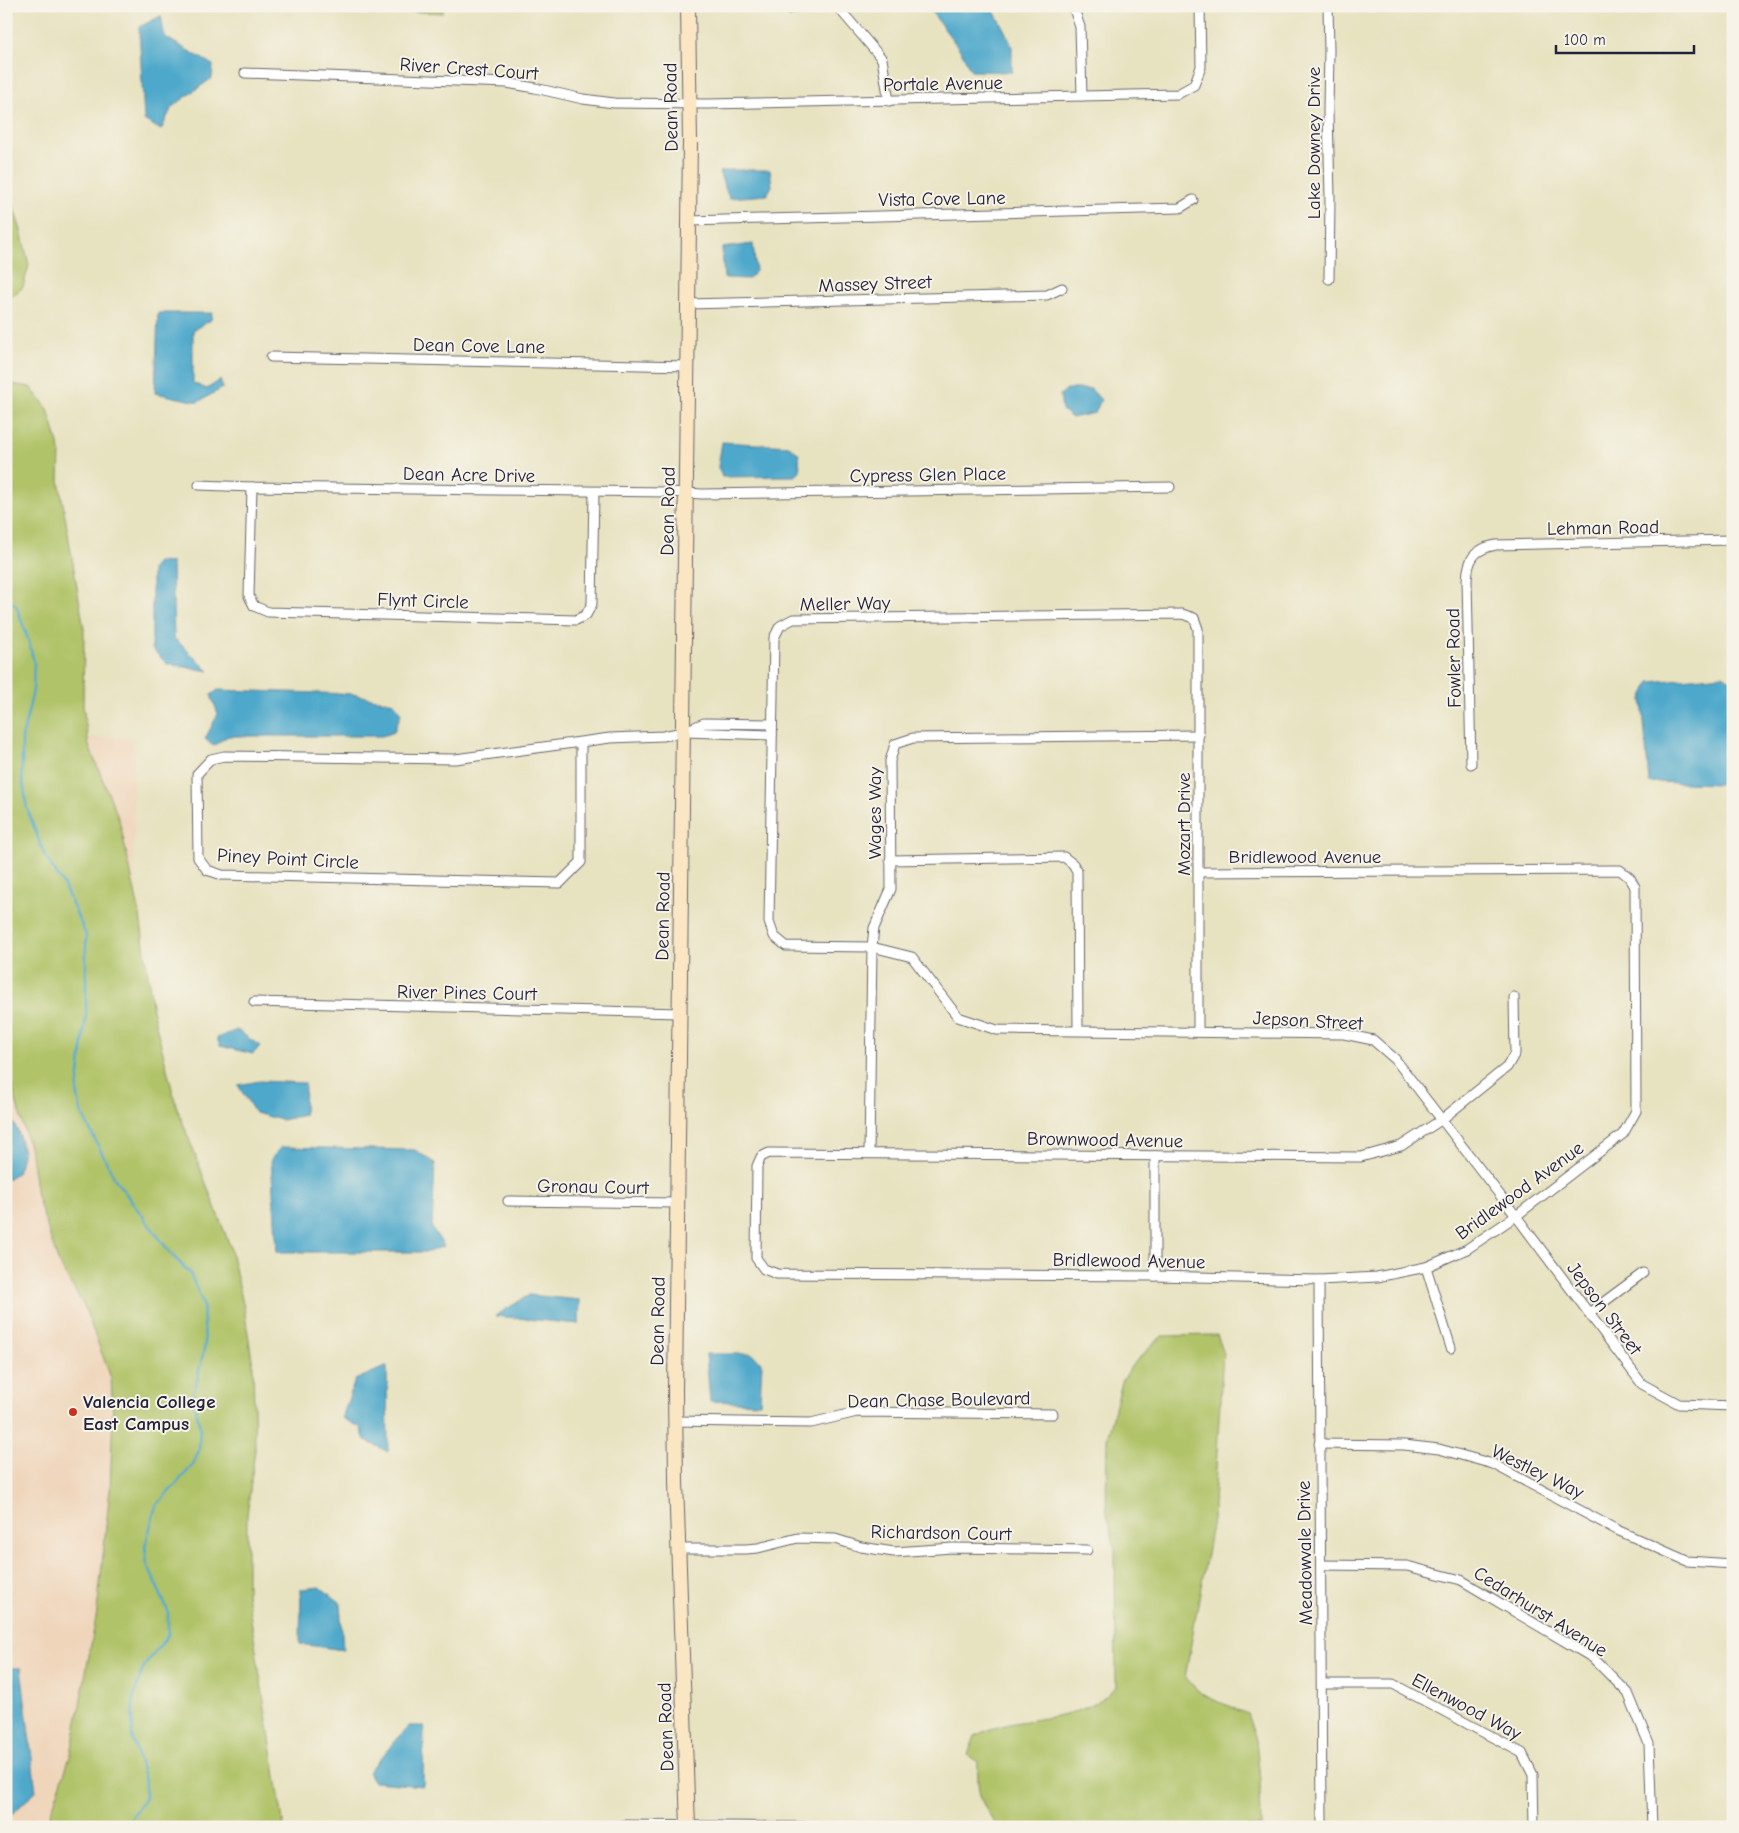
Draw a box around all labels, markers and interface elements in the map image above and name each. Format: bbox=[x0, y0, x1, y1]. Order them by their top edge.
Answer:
scale bar bbox=[1556, 22, 1694, 54]
text: 100 m bbox=[1564, 31, 1606, 49]
street label: River Crest Court bbox=[399, 53, 540, 85]
street label: Dean Road bbox=[659, 62, 683, 152]
street label: Lake Downey Drive bbox=[1303, 67, 1325, 219]
street label: Portale Avenue bbox=[883, 72, 1003, 96]
street label: Vista Cove Lane bbox=[878, 187, 1006, 211]
street label: Massey Street bbox=[818, 271, 933, 297]
street label: Dean Cove Lane bbox=[413, 334, 545, 358]
street label: Dean Acre Drive bbox=[403, 463, 535, 487]
street label: Cypress Glen Place bbox=[850, 463, 1006, 487]
street label: Dean Road bbox=[656, 466, 680, 556]
street label: Lehman Road bbox=[1547, 516, 1659, 540]
street label: Flynt Circle bbox=[377, 588, 469, 614]
street label: Meller Way bbox=[800, 592, 891, 616]
street label: Fowler Road bbox=[1442, 608, 1466, 708]
street label: Wages Way bbox=[864, 766, 886, 859]
street label: Mozart Drive bbox=[1173, 772, 1195, 876]
street label: Piney Point Circle bbox=[216, 844, 359, 874]
street label: Bridlewood Avenue bbox=[1229, 846, 1381, 868]
street label: Dean Road bbox=[651, 871, 675, 961]
street label: River Pines Court bbox=[397, 981, 538, 1005]
street label: Jepson Street bbox=[1252, 1007, 1364, 1035]
street label: Brownwood Avenue bbox=[1027, 1128, 1183, 1152]
street label: Bridlewood Avenue bbox=[1451, 1137, 1588, 1245]
street label: Gronau Court bbox=[537, 1175, 650, 1199]
street label: Bridlewood Avenue bbox=[1052, 1249, 1206, 1273]
street label: Jepson Street bbox=[1562, 1258, 1647, 1360]
street label: Dean Road bbox=[646, 1276, 670, 1366]
street label: Dean Chase Boulevard bbox=[847, 1387, 1031, 1413]
place label: Valencia College East Campus bbox=[83, 1391, 216, 1435]
marker: Valencia College East Campus bbox=[67, 1406, 79, 1418]
street label: Westley Way bbox=[1488, 1440, 1588, 1504]
street label: Meadowvale Drive bbox=[1293, 1480, 1317, 1626]
street label: Richardson Court bbox=[870, 1521, 1012, 1545]
street label: Cedarhurst Avenue bbox=[1470, 1562, 1611, 1662]
street label: Ellenwood Way bbox=[1408, 1669, 1525, 1745]
street label: Dean Road bbox=[653, 1682, 679, 1772]

